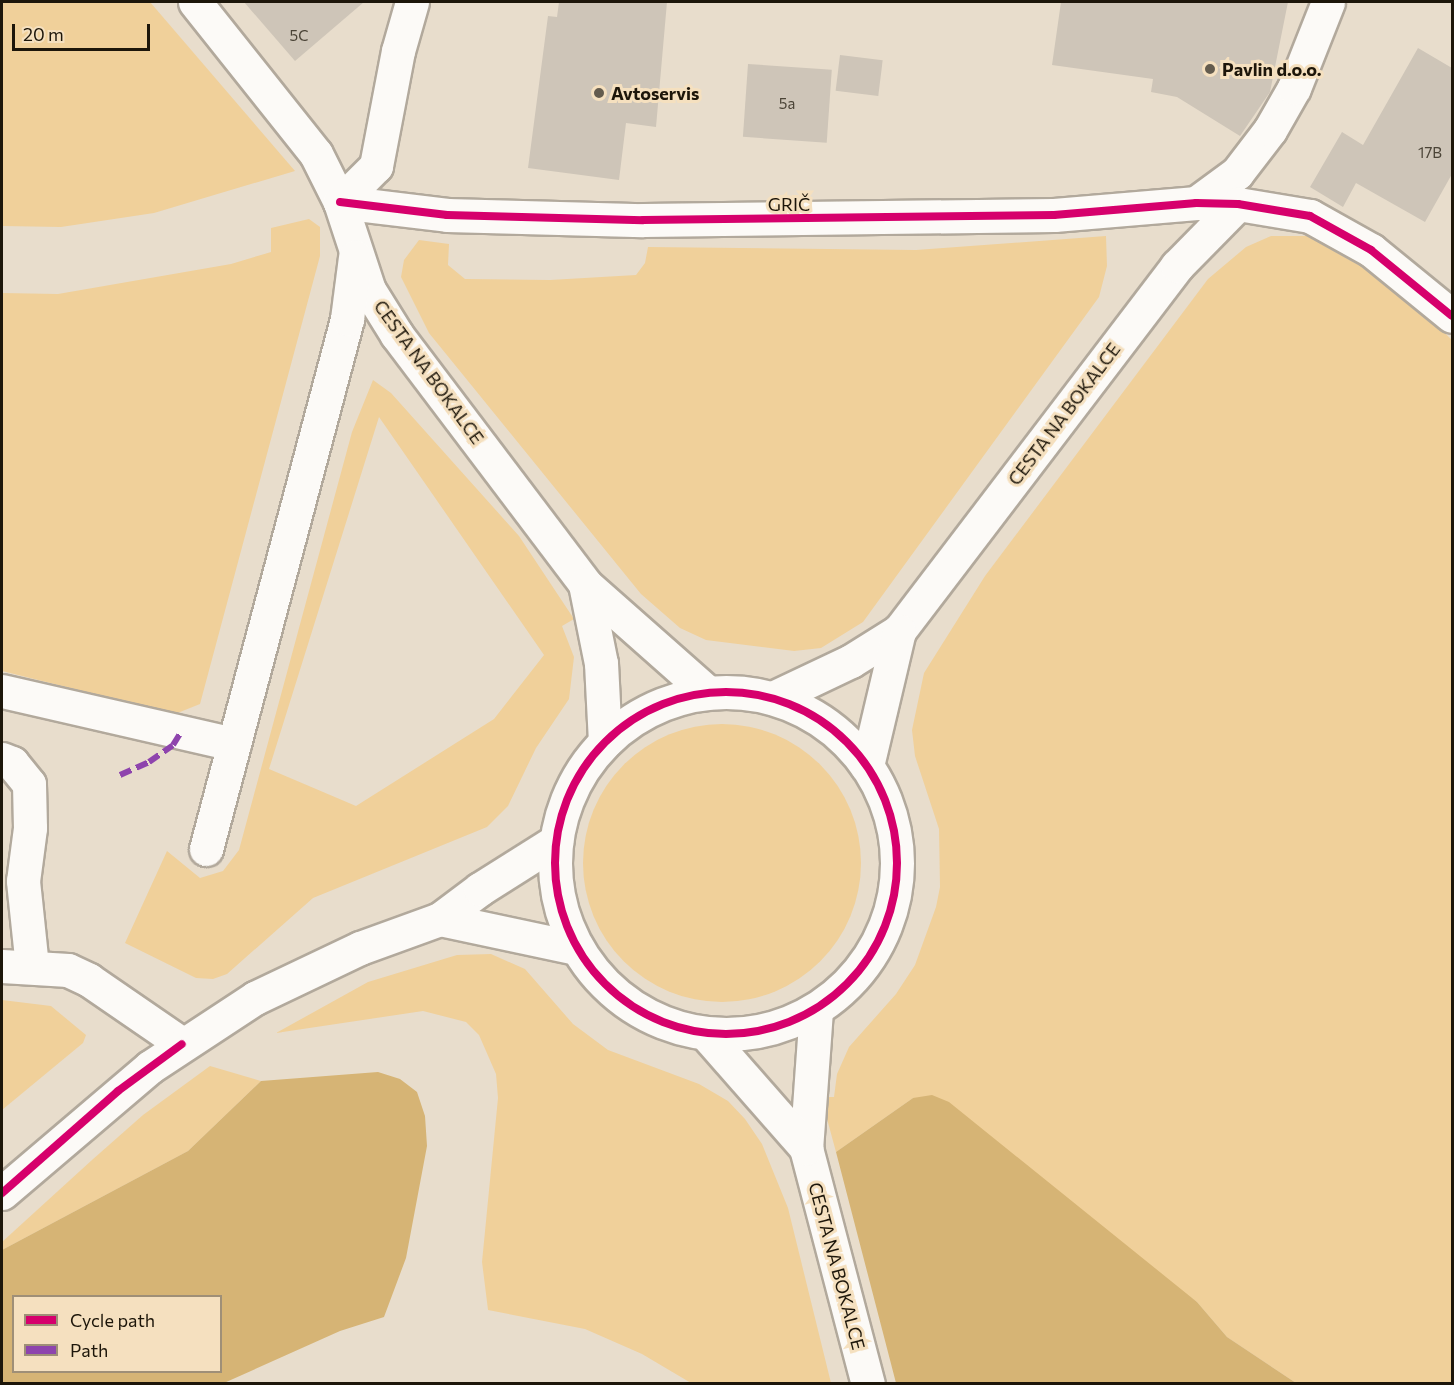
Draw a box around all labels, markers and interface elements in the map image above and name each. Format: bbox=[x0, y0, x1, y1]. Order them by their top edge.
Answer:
scale bar bbox=[15, 12, 153, 50]
text: 20 m bbox=[23, 23, 64, 45]
house number: 5C bbox=[290, 27, 308, 45]
place label: Pavlin d.o.o. bbox=[1222, 58, 1322, 80]
marker: Pavlin d.o.o. bbox=[1203, 62, 1217, 76]
place label: Avtoservis bbox=[611, 82, 699, 104]
marker: Avtoservis bbox=[592, 86, 606, 100]
house number: 5a bbox=[779, 95, 795, 113]
house number: 17B bbox=[1418, 144, 1442, 162]
street label: GRIČ bbox=[768, 193, 810, 215]
street label: CESTA NA BOKALCE bbox=[370, 296, 488, 448]
street label: CESTA NA BOKALCE bbox=[1003, 339, 1125, 489]
street label: CESTA NA BOKALCE bbox=[804, 1180, 870, 1352]
legend bbox=[12, 1295, 222, 1373]
text: Cycle path bbox=[70, 1309, 155, 1331]
text: Path bbox=[70, 1339, 108, 1361]

